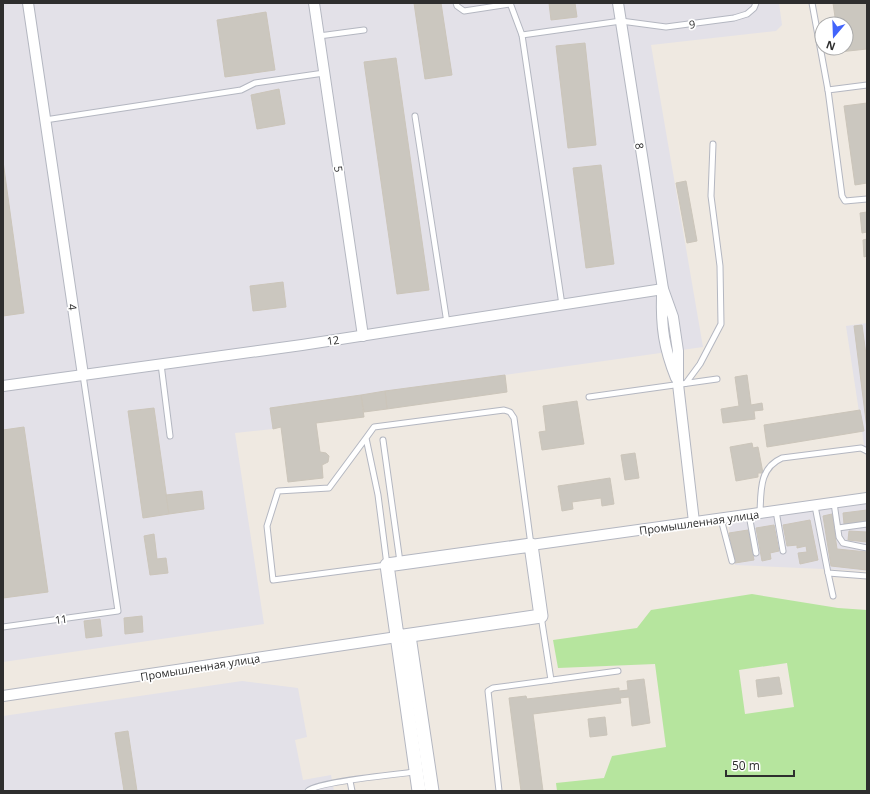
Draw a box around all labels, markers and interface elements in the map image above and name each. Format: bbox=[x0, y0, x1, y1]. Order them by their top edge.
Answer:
street label: 9 bbox=[688, 16, 696, 32]
north arrow bbox=[814, 16, 854, 56]
text: N bbox=[824, 37, 837, 54]
street label: 8 bbox=[632, 142, 648, 150]
street label: 5 bbox=[331, 165, 347, 173]
street label: 4 bbox=[65, 303, 81, 312]
street label: 12 bbox=[326, 332, 340, 348]
street label: Промышленная улица bbox=[638, 506, 760, 538]
street label: 11 bbox=[54, 611, 68, 627]
street label: Промышленная улица bbox=[139, 650, 261, 684]
scale bar bbox=[726, 752, 794, 778]
text: 50 m bbox=[732, 757, 760, 774]

